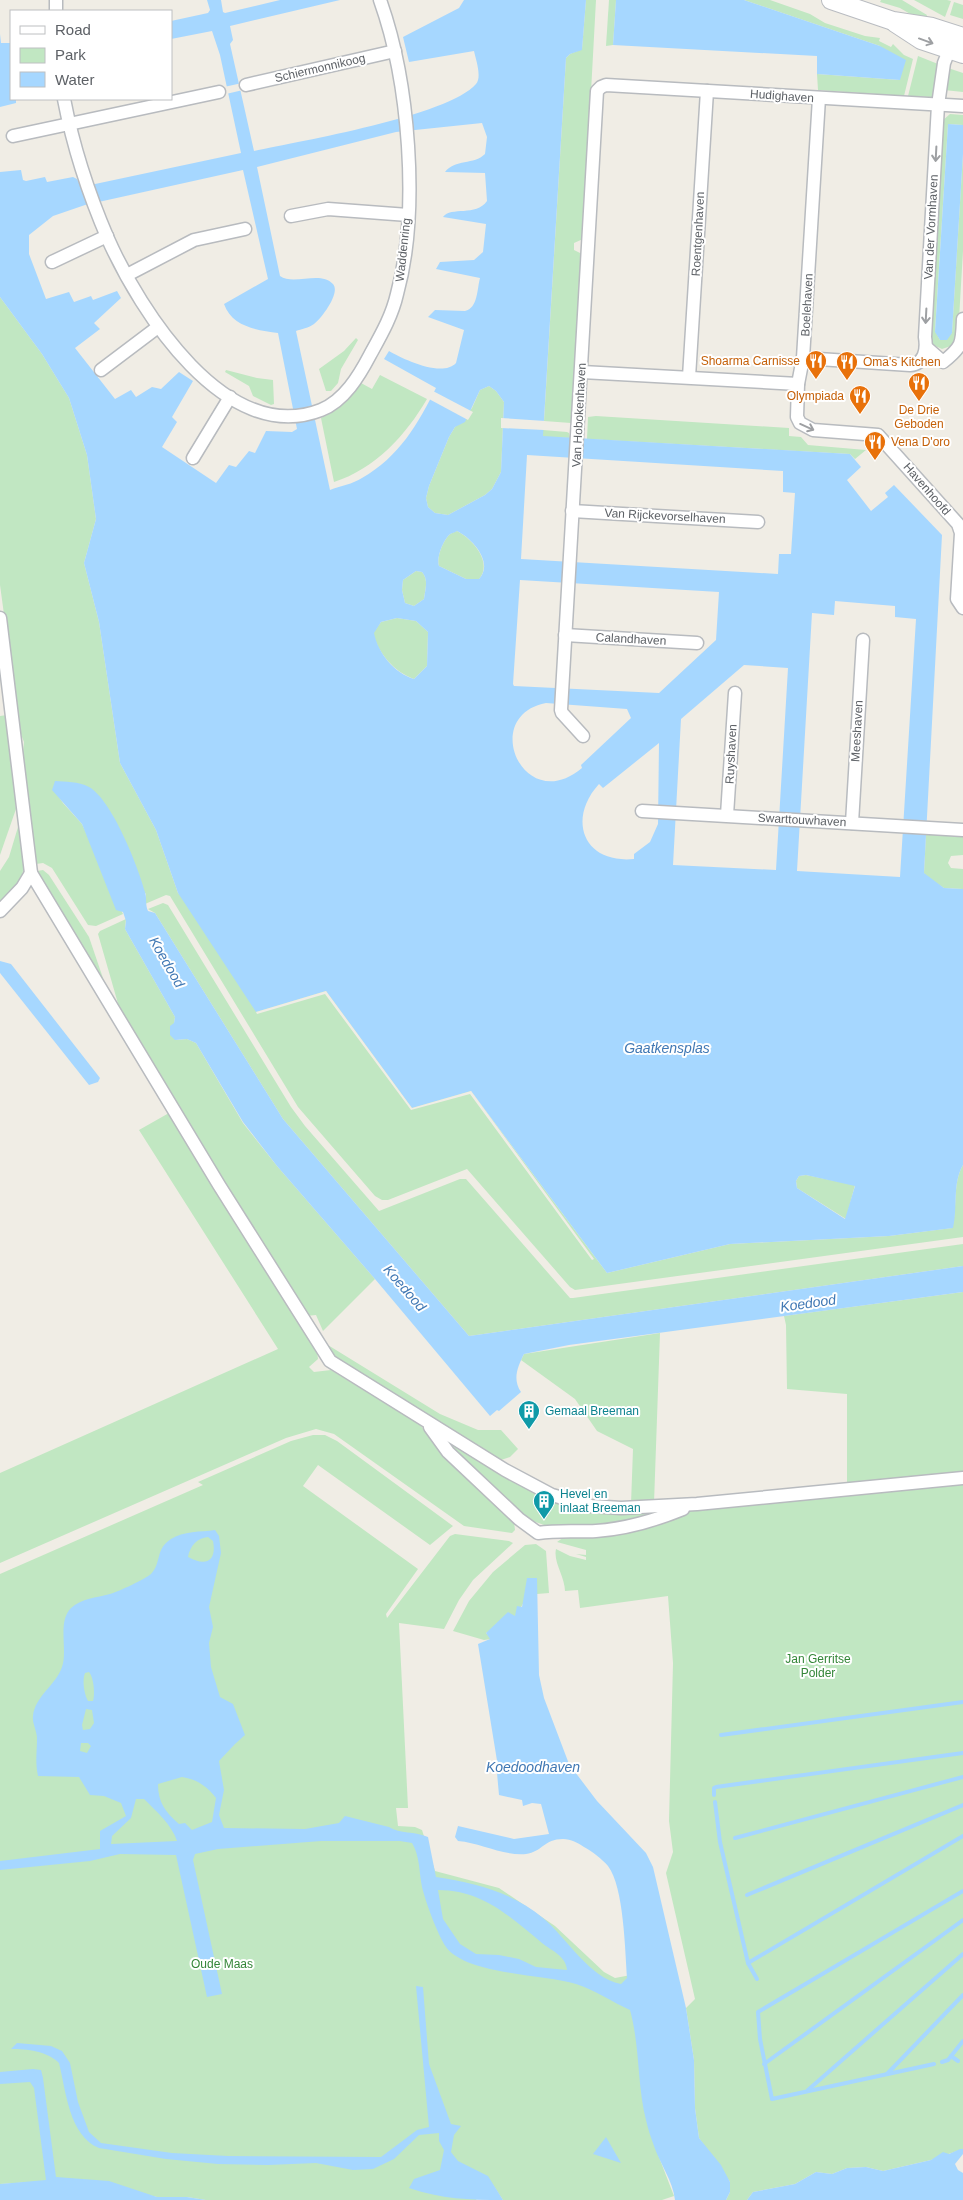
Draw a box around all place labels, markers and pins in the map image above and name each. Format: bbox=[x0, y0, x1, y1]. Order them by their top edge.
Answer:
restaurant icon: Shoarma Carnisse bbox=[804, 349, 828, 380]
restaurant icon: Oma's Kitchen bbox=[835, 350, 859, 381]
place label: Shoarma Carnisse bbox=[701, 354, 800, 368]
place label: Oma's Kitchen bbox=[863, 355, 941, 369]
restaurant icon: De Drie Geboden bbox=[907, 371, 931, 402]
restaurant icon: Olympiada bbox=[848, 384, 872, 415]
place label: Olympiada bbox=[787, 389, 844, 403]
place label: De Drie Geboden bbox=[894, 403, 944, 431]
restaurant icon: Vena D'oro bbox=[863, 430, 887, 461]
place label: Vena D'oro bbox=[891, 435, 950, 449]
building icon: Gemaal Breeman bbox=[517, 1399, 541, 1430]
place label: Gemaal Breeman bbox=[545, 1404, 639, 1418]
place label: Hevel en inlaat Breeman bbox=[560, 1487, 641, 1515]
building icon: Hevel en inlaat Breeman bbox=[532, 1489, 556, 1520]

